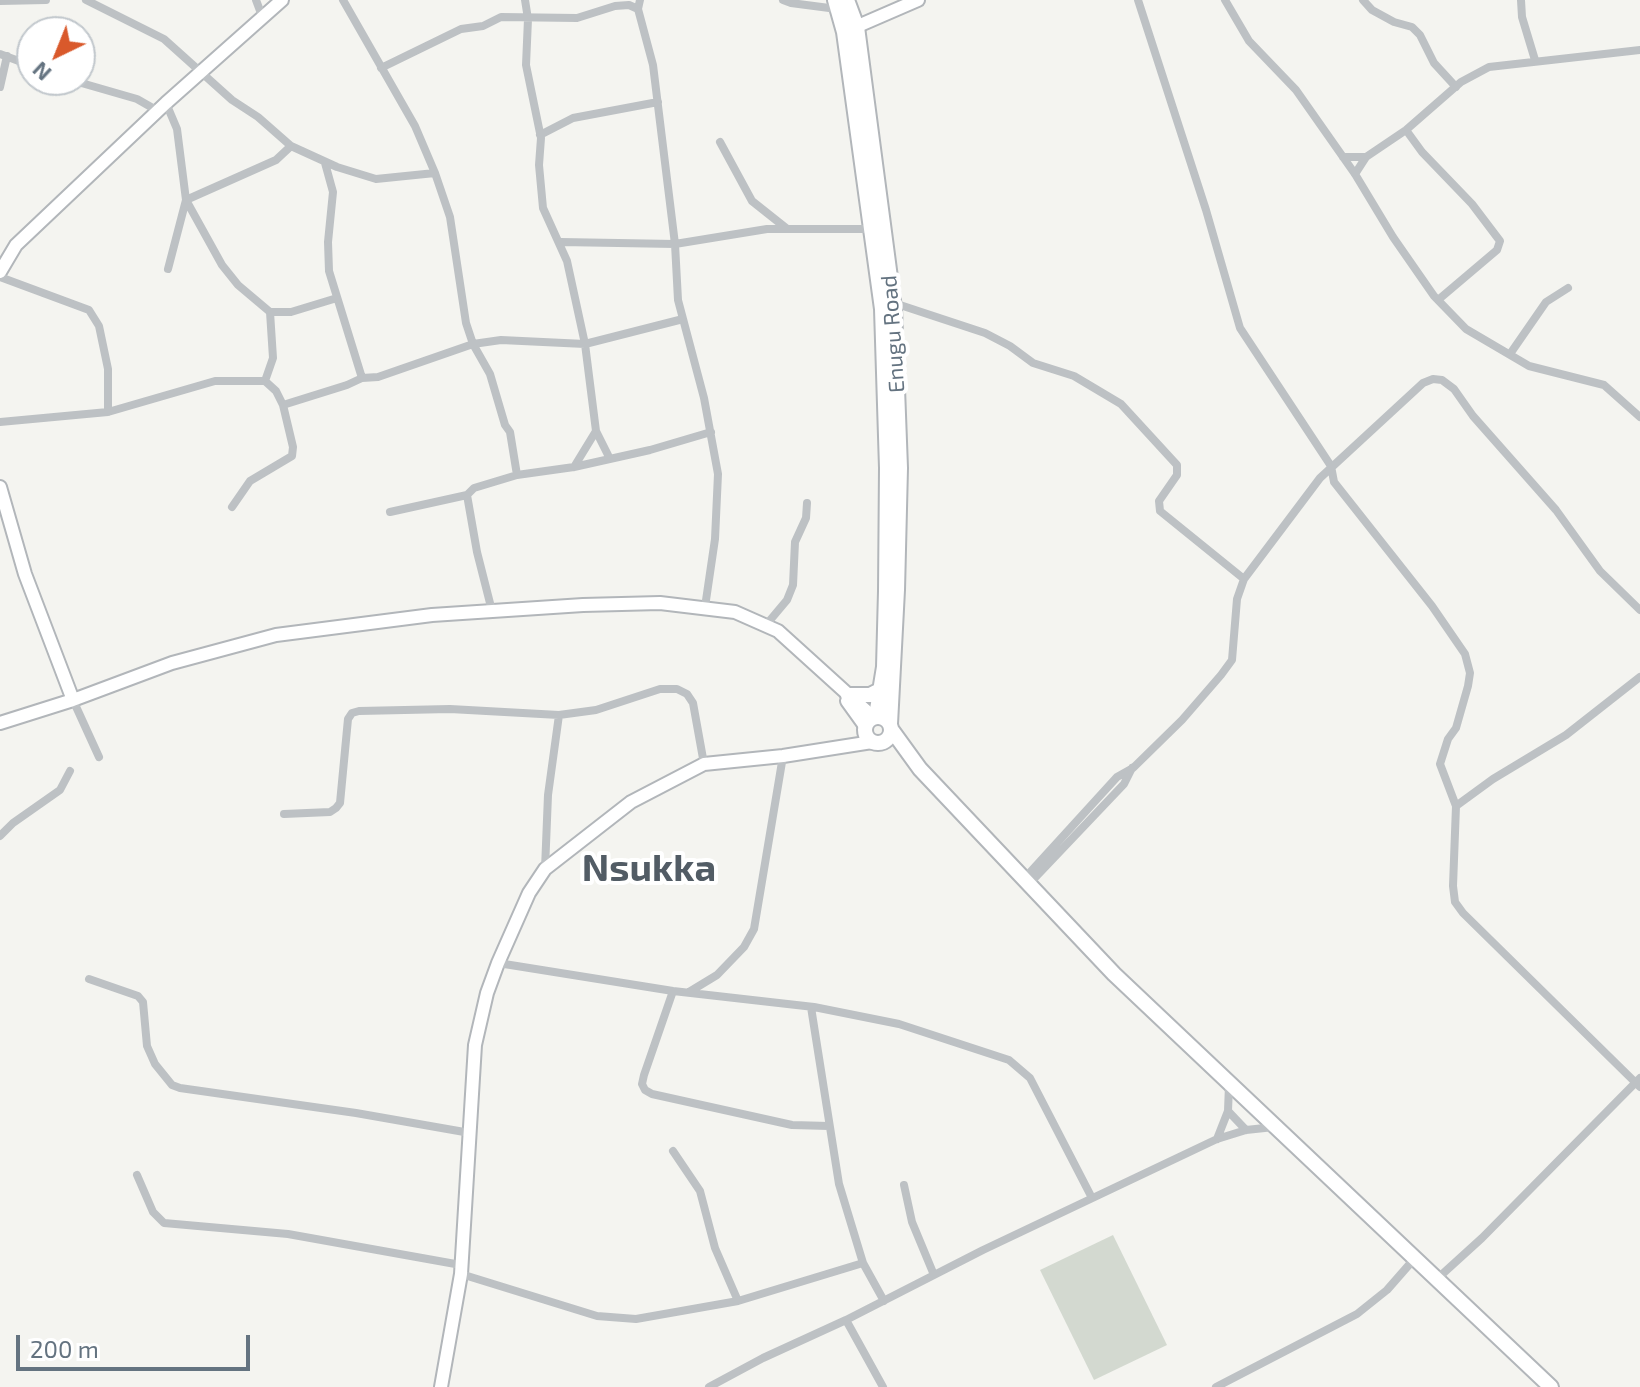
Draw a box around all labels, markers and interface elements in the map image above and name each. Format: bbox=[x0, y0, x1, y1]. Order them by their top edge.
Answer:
north arrow bbox=[16, 16, 96, 96]
text: N bbox=[26, 57, 56, 87]
street label: Enugu Road bbox=[876, 274, 910, 394]
district label: Nsukka bbox=[582, 845, 716, 891]
scale bar bbox=[20, 1319, 254, 1369]
text: 200 m bbox=[30, 1334, 99, 1363]

